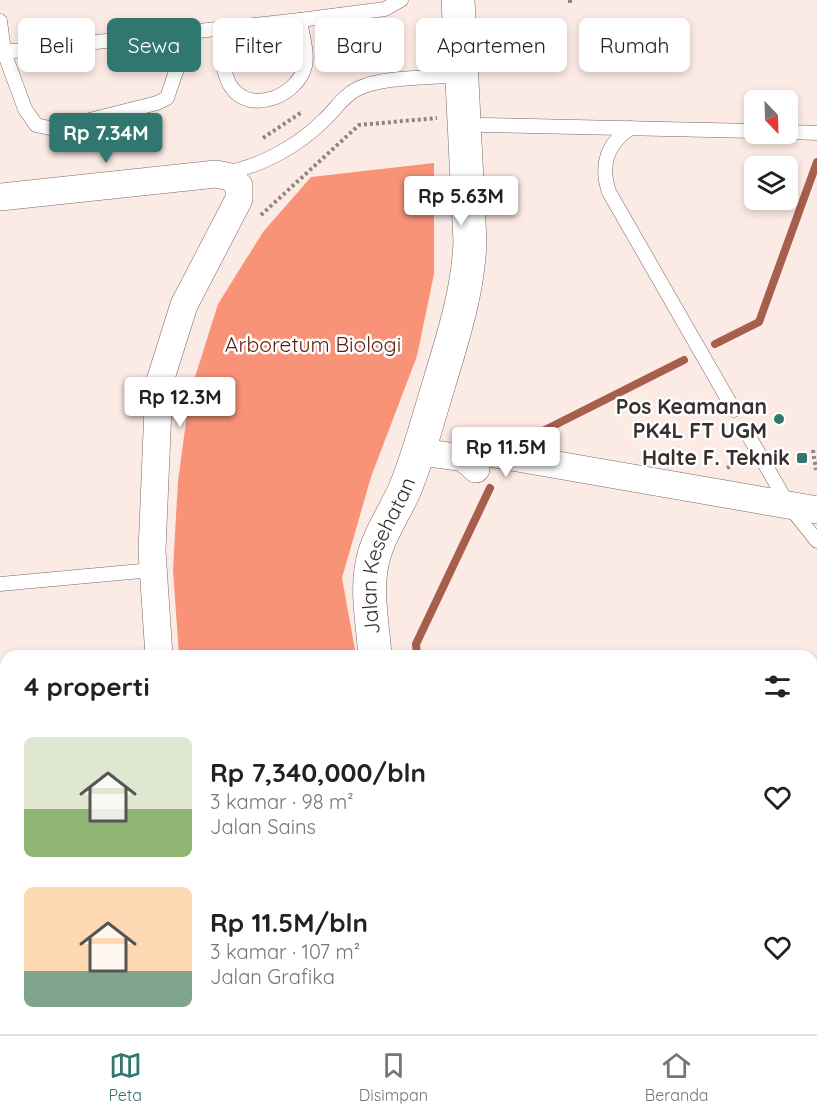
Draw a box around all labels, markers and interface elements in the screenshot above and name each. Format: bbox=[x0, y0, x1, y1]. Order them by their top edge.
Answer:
chip: Beli bbox=[18, 18, 95, 72]
chip: Sewa bbox=[107, 18, 201, 72]
chip: Filter bbox=[213, 18, 303, 72]
chip: Baru bbox=[315, 18, 404, 72]
chip: Apartemen bbox=[416, 18, 567, 72]
chip: Rumah bbox=[579, 18, 690, 72]
north arrow bbox=[744, 90, 798, 144]
map controls bbox=[744, 90, 798, 210]
pin: Rp 7.34M bbox=[44, 113, 168, 164]
text: Rp 7.34M bbox=[63, 120, 149, 145]
button: layers bbox=[744, 156, 798, 210]
pin: Rp 5.63M bbox=[399, 176, 523, 227]
text: Rp 5.63M bbox=[418, 183, 504, 208]
park label: Arboretum Biologi bbox=[225, 331, 401, 357]
pin: Rp 12.3M bbox=[118, 377, 242, 428]
text: Rp 12.3M bbox=[138, 384, 222, 409]
place label: Pos Keamanan PK4L FT UGM bbox=[616, 393, 767, 443]
marker: Pos Keamanan PK4L FT UGM bbox=[772, 412, 786, 426]
pin: Rp 11.5M bbox=[444, 427, 568, 478]
text: Rp 11.5M bbox=[466, 434, 546, 459]
place label: Halte F. Teknik bbox=[642, 444, 790, 470]
marker: Halte F. Teknik bbox=[795, 451, 809, 465]
street label: Jalan Kesehatan bbox=[356, 473, 420, 636]
text: 4 properti bbox=[24, 670, 150, 703]
icon: filters bbox=[761, 670, 794, 703]
text: Rp 7,340,000/bln bbox=[210, 756, 426, 789]
icon: home bbox=[72, 761, 144, 833]
icon: heart bbox=[761, 781, 794, 814]
text: 3 kamar · 98 m² bbox=[210, 789, 354, 814]
text: Jalan Sains bbox=[210, 814, 316, 839]
text: Rp 11.5M/bln bbox=[210, 906, 368, 939]
icon: home bbox=[72, 911, 144, 983]
icon: heart bbox=[761, 931, 794, 964]
text: 3 kamar · 107 m² bbox=[210, 939, 360, 964]
text: Jalan Grafika bbox=[210, 964, 335, 989]
tab: Peta bbox=[108, 1049, 142, 1105]
tab: Disimpan bbox=[359, 1049, 428, 1105]
tab: Beranda bbox=[645, 1049, 709, 1105]

